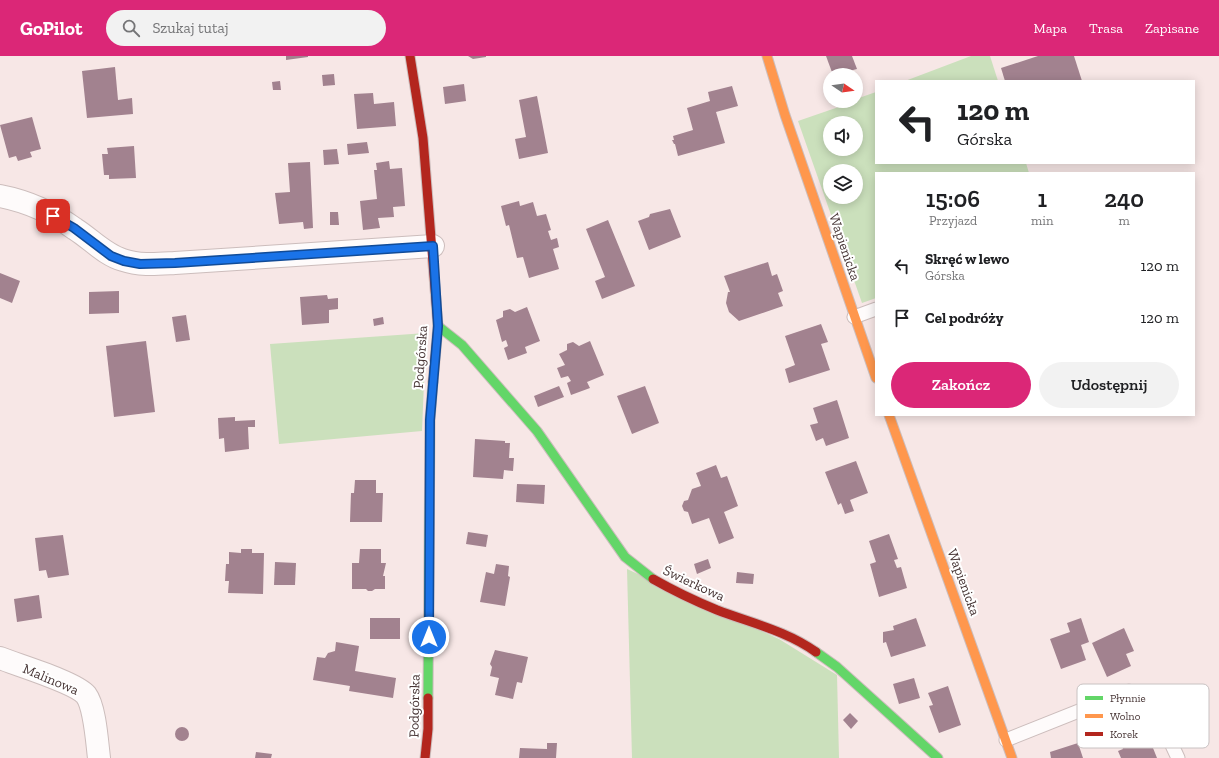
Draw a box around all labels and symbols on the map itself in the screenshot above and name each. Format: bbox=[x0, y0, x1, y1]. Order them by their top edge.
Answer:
north arrow bbox=[823, 68, 863, 108]
pin bbox=[36, 199, 70, 233]
street label: Wapienicka bbox=[825, 211, 864, 283]
street label: Podgórska bbox=[410, 325, 431, 389]
street label: Wapienicka bbox=[944, 546, 984, 618]
street label: Świerkowa bbox=[660, 562, 727, 605]
position arrow bbox=[408, 616, 450, 658]
street label: Malinowa bbox=[20, 660, 82, 699]
street label: Podgórska bbox=[405, 674, 424, 738]
legend bbox=[1077, 684, 1209, 748]
text: Płynnie bbox=[1110, 692, 1146, 705]
text: Wolno bbox=[1110, 710, 1141, 723]
text: Korek bbox=[1110, 728, 1138, 741]

